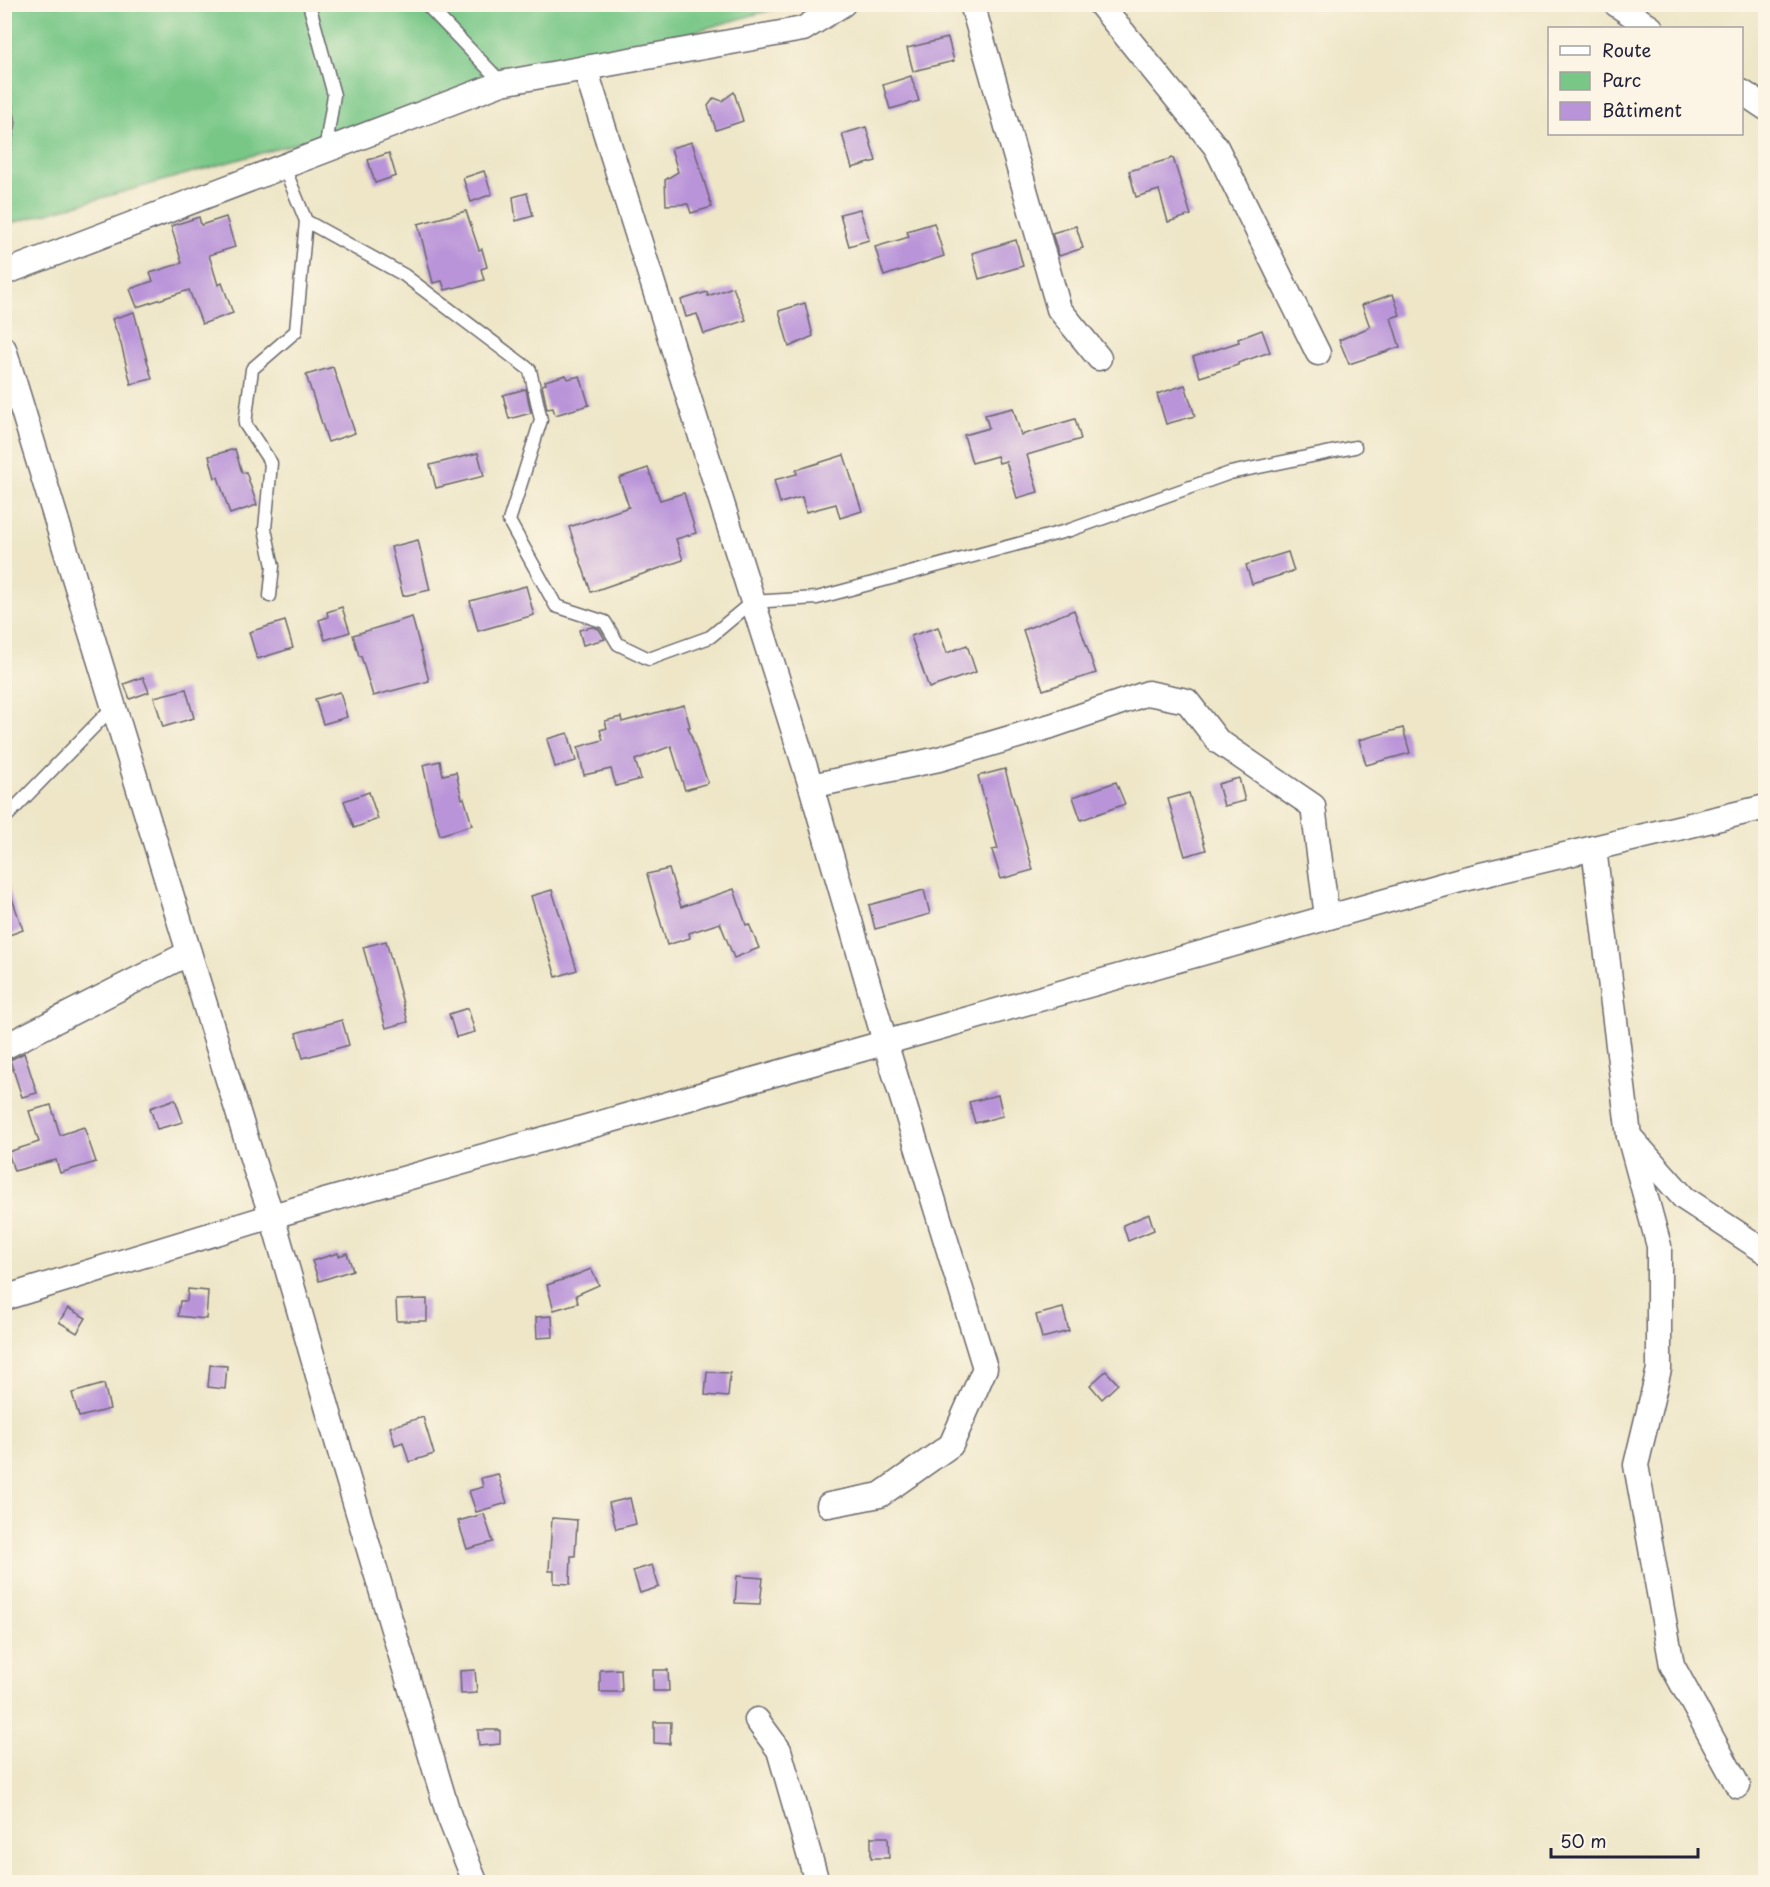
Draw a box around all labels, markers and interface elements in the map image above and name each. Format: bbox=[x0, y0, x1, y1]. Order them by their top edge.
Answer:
legend bbox=[1548, 27, 1743, 135]
text: Route bbox=[1602, 36, 1652, 63]
text: Parc bbox=[1602, 66, 1641, 93]
text: Bâtiment bbox=[1602, 96, 1682, 123]
scale bar bbox=[1551, 1821, 1698, 1859]
text: 50 m bbox=[1560, 1827, 1607, 1854]

